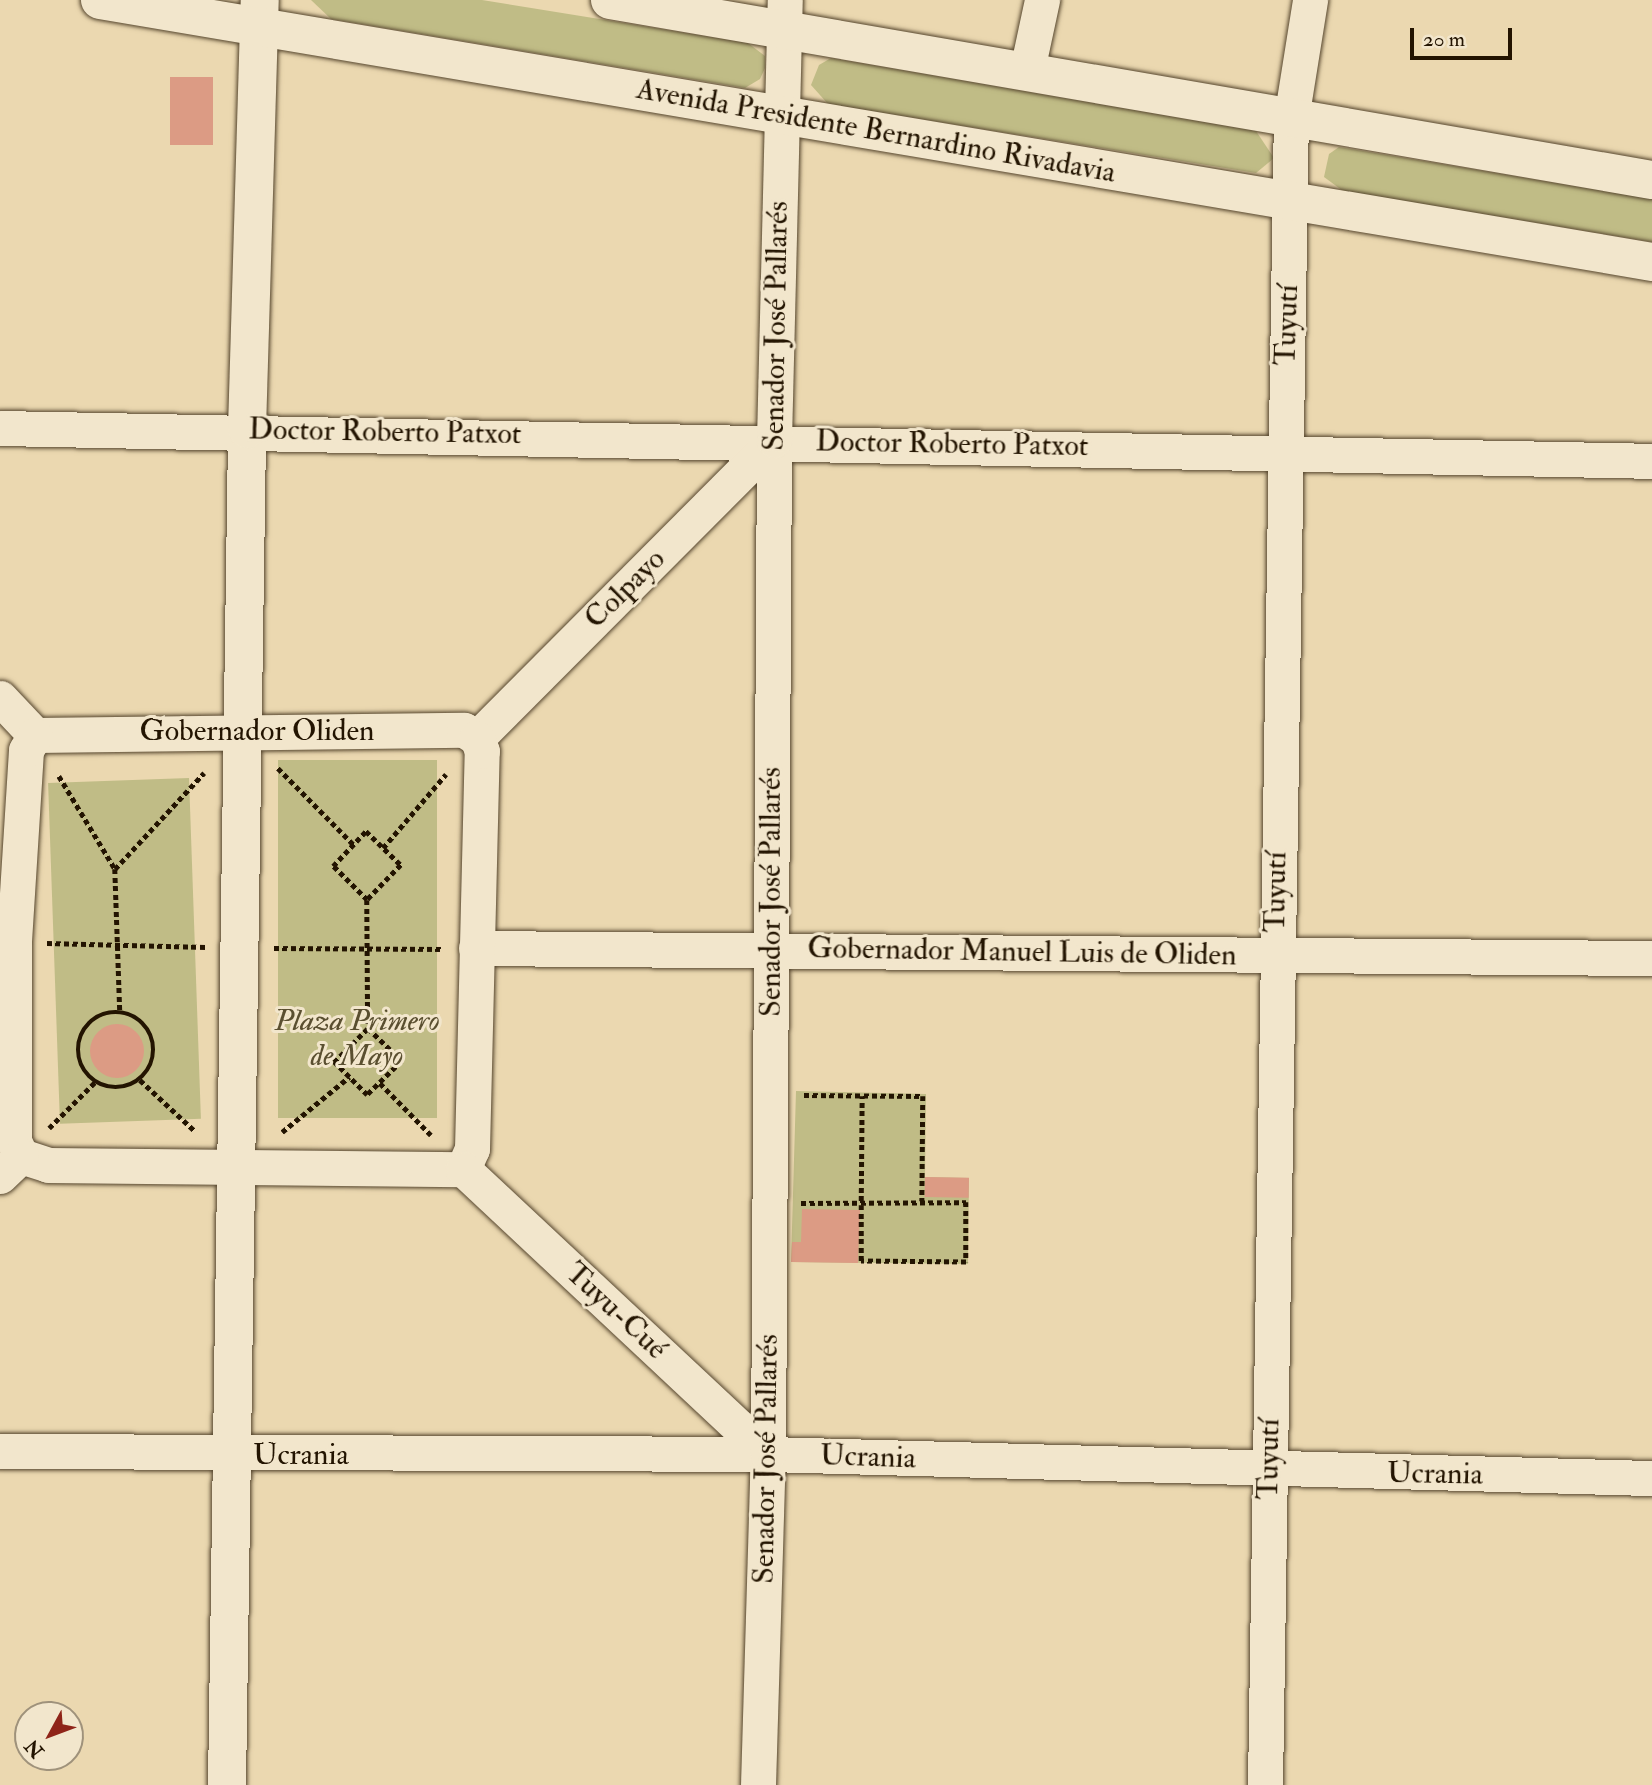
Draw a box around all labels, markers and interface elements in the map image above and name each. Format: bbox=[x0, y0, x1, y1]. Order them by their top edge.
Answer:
scale bar bbox=[1414, 14, 1516, 58]
text: 20 m bbox=[1423, 26, 1465, 53]
street label: Avenida Presidente Bernardino Rivadavia bbox=[634, 71, 1118, 191]
street label: Senador José Pallarés bbox=[756, 201, 796, 451]
street label: Tuyutí bbox=[1268, 284, 1306, 366]
street label: Doctor Roberto Patxot bbox=[248, 412, 522, 452]
street label: Doctor Roberto Patxot bbox=[815, 424, 1089, 464]
street label: Colpayo bbox=[577, 541, 673, 637]
street label: Gobernador Oliden bbox=[139, 713, 375, 749]
street label: Senador José Pallarés bbox=[753, 767, 789, 1017]
street label: Tuyutí bbox=[1257, 851, 1295, 933]
street label: Gobernador Manuel Luis de Oliden bbox=[807, 930, 1237, 974]
park label: Plaza Primero de Mayo bbox=[274, 1003, 440, 1074]
street label: Tuyu-Cué bbox=[558, 1255, 674, 1367]
street label: Senador José Pallarés bbox=[746, 1334, 786, 1584]
street label: Tuyutí bbox=[1250, 1418, 1288, 1500]
street label: Ucrania bbox=[253, 1437, 349, 1473]
street label: Ucrania bbox=[819, 1437, 917, 1477]
street label: Ucrania bbox=[1387, 1455, 1483, 1493]
north arrow bbox=[14, 1701, 84, 1771]
text: N bbox=[20, 1734, 49, 1763]

